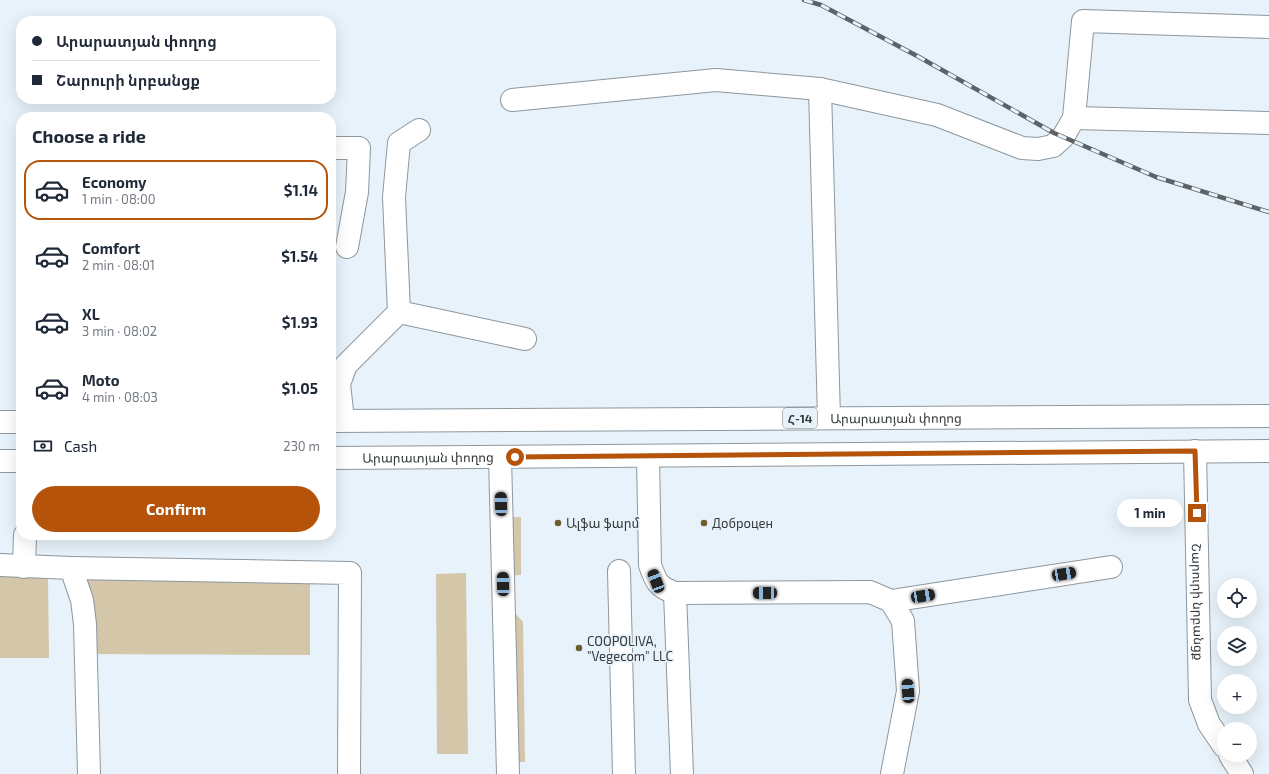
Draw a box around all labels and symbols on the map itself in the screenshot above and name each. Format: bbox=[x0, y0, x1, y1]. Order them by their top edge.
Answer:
road number: Հ-14 bbox=[783, 408, 817, 428]
street label: Արարատյան փողոց bbox=[830, 410, 962, 426]
route start bbox=[506, 448, 524, 466]
street label: Արարատյան փողոց bbox=[362, 449, 494, 466]
car bbox=[495, 492, 507, 516]
callout: 1 min bbox=[1117, 499, 1183, 527]
route end bbox=[1188, 504, 1206, 522]
place label: Ալֆա ֆարմ bbox=[566, 515, 639, 531]
place label: Доброцен bbox=[712, 515, 773, 531]
marker: Ալֆա ֆարմ bbox=[553, 518, 563, 528]
marker: Доброцен bbox=[699, 518, 709, 528]
street label: Շարուրի նրբանցք bbox=[1189, 543, 1207, 661]
car bbox=[1051, 566, 1077, 582]
car bbox=[646, 568, 666, 594]
car bbox=[497, 572, 509, 596]
car bbox=[753, 587, 777, 599]
car bbox=[910, 588, 936, 604]
place label: COOPOLIVA, "Vegecom" LLC bbox=[587, 633, 673, 664]
marker: COOPOLIVA, "Vegecom" LLC bbox=[574, 643, 584, 653]
car bbox=[901, 679, 915, 703]

